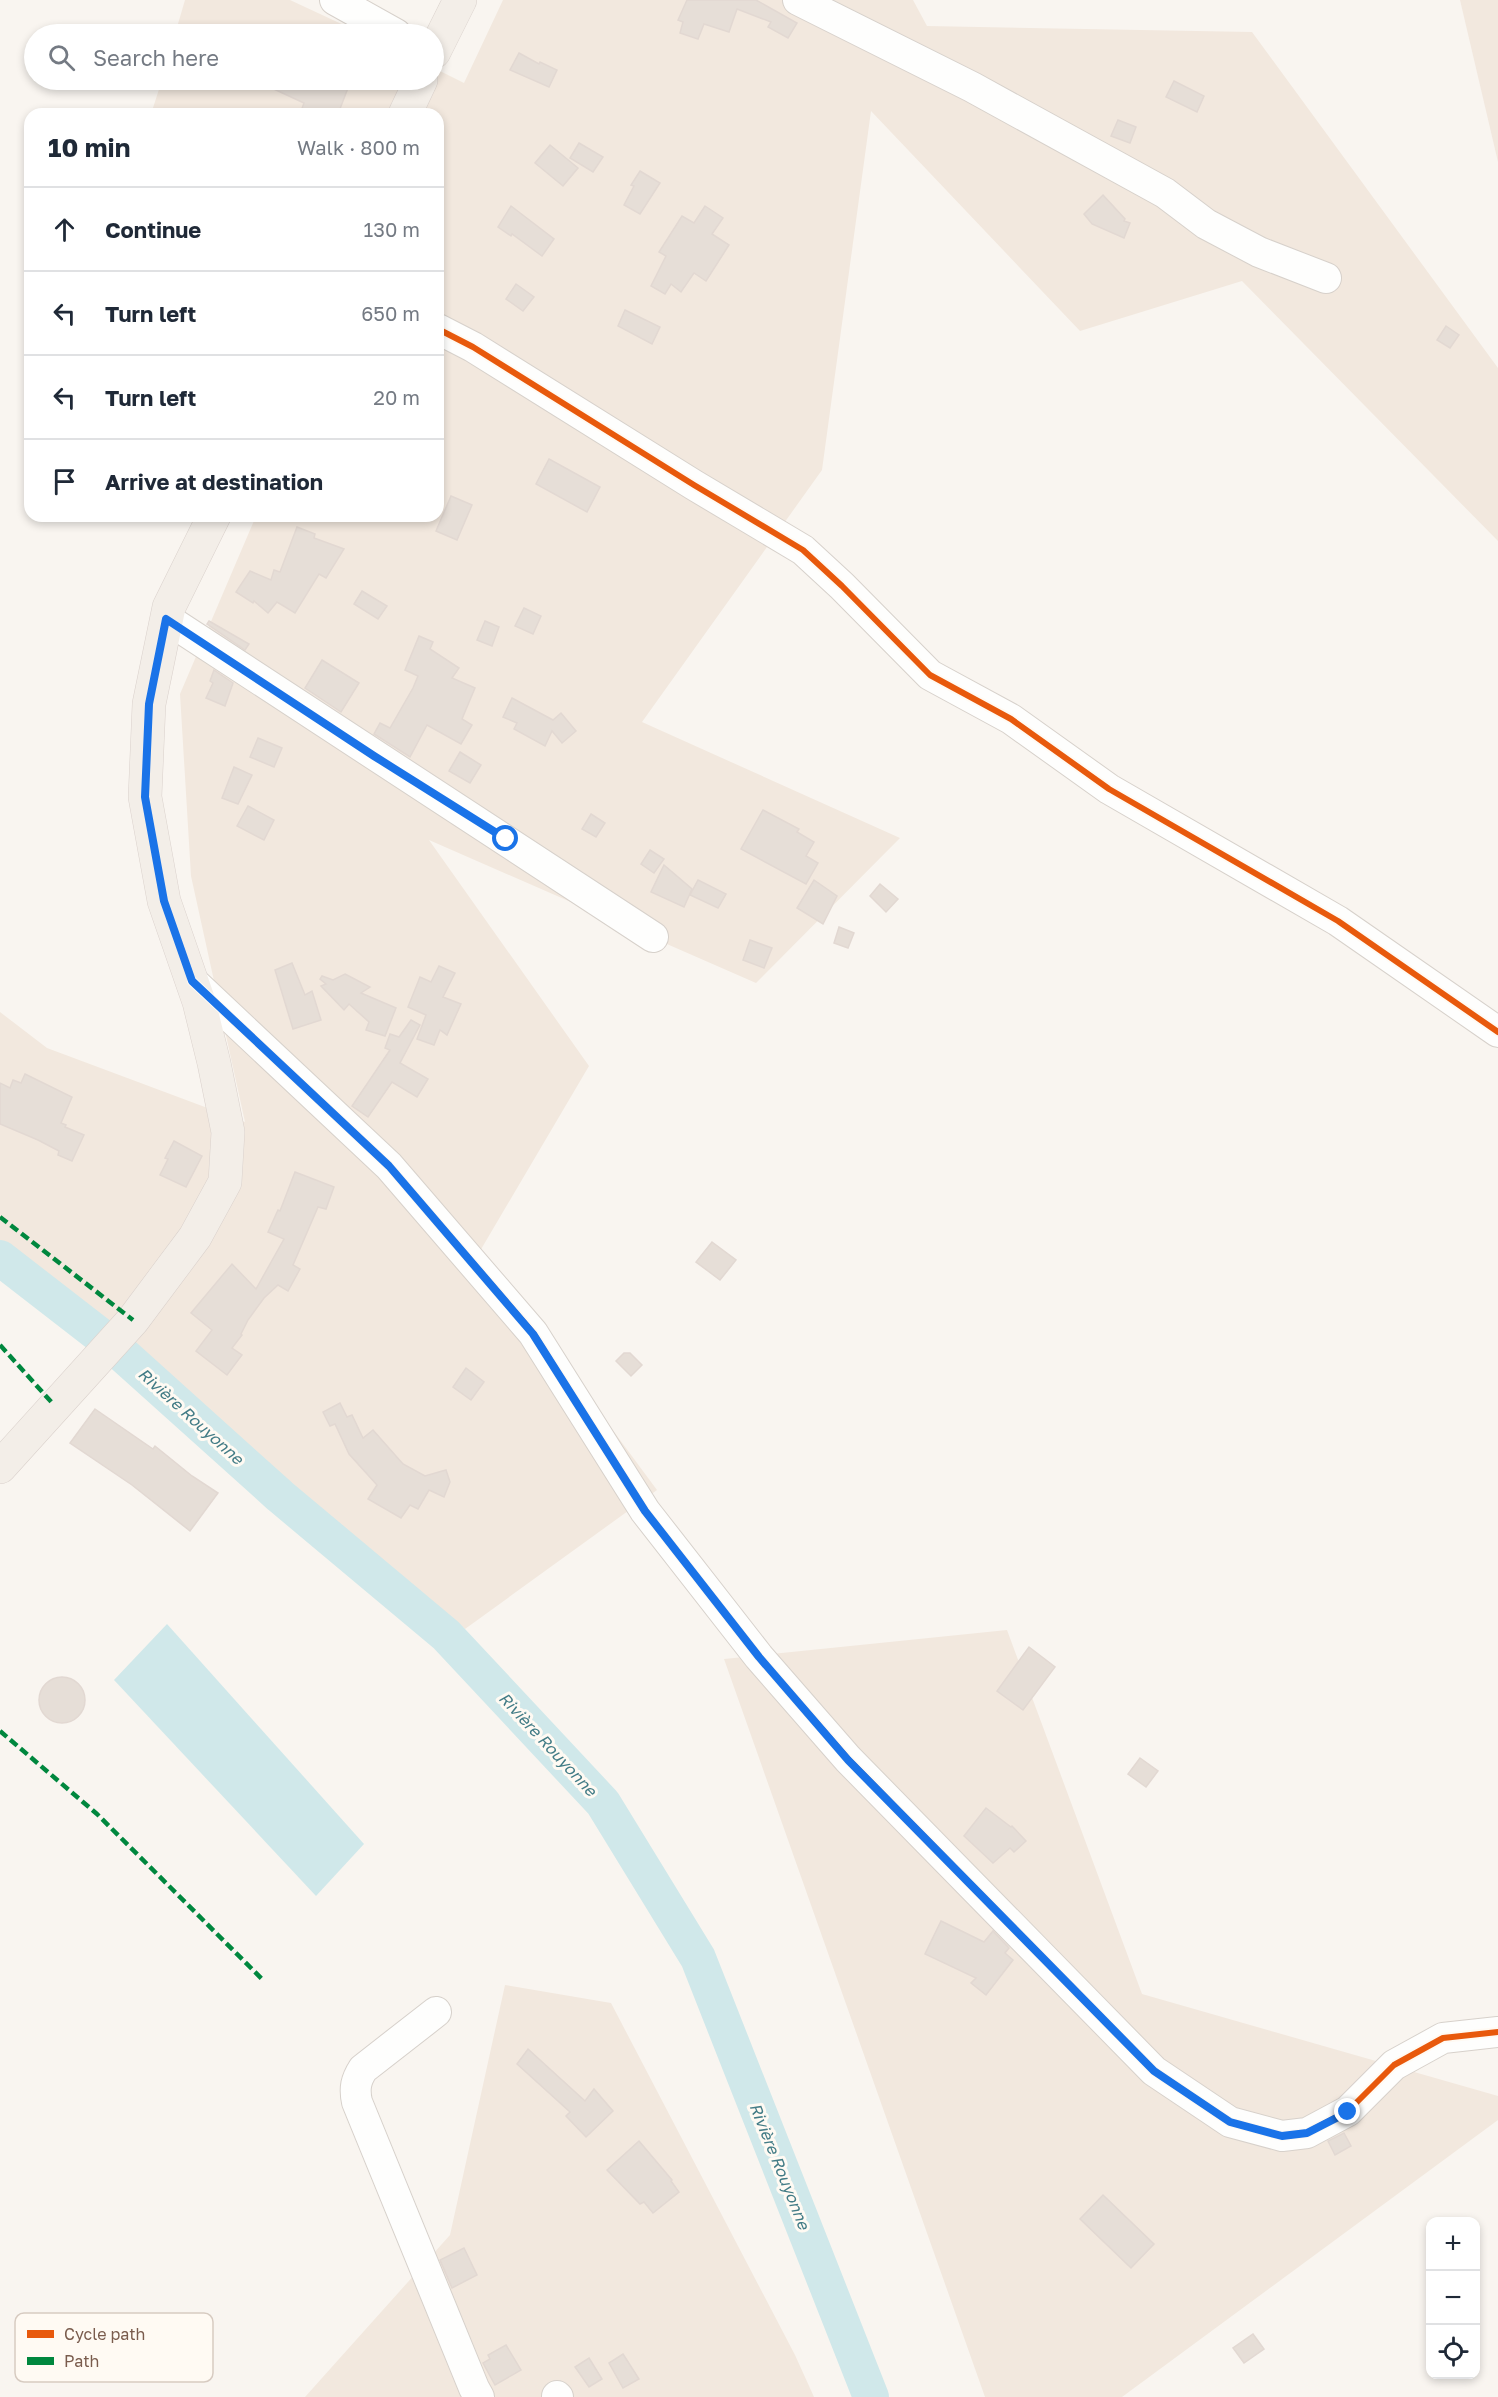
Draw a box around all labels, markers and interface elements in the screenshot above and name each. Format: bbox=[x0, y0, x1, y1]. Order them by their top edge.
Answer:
search box bbox=[24, 24, 444, 90]
icon: search bbox=[45, 41, 78, 74]
text: Search here bbox=[93, 44, 219, 71]
text: 10 min bbox=[48, 132, 130, 163]
text: Walk · 800 m bbox=[297, 135, 420, 159]
icon: ahead bbox=[48, 213, 81, 246]
text: Continue bbox=[105, 216, 201, 243]
text: 130 m bbox=[364, 217, 420, 241]
icon: left bbox=[48, 297, 81, 330]
text: Turn left bbox=[105, 300, 196, 327]
text: 650 m bbox=[361, 301, 420, 325]
icon: left bbox=[48, 381, 81, 414]
text: Turn left bbox=[105, 384, 196, 411]
text: 20 m bbox=[373, 385, 420, 409]
icon: arrive bbox=[48, 465, 81, 498]
text: Arrive at destination bbox=[105, 468, 323, 495]
route start bbox=[492, 825, 518, 851]
water label: Rivière Rouyonne bbox=[134, 1364, 249, 1469]
water label: Rivière Rouyonne bbox=[495, 1688, 602, 1801]
route end bbox=[1334, 2098, 1360, 2124]
water label: Rivière Rouyonne bbox=[746, 2100, 815, 2234]
map controls bbox=[1426, 2217, 1480, 2379]
button: + bbox=[1426, 2217, 1480, 2271]
button: − bbox=[1426, 2271, 1480, 2325]
legend bbox=[15, 2313, 213, 2382]
text: Cycle path bbox=[64, 2324, 145, 2344]
button: locate bbox=[1426, 2325, 1480, 2379]
text: Path bbox=[64, 2351, 99, 2371]

